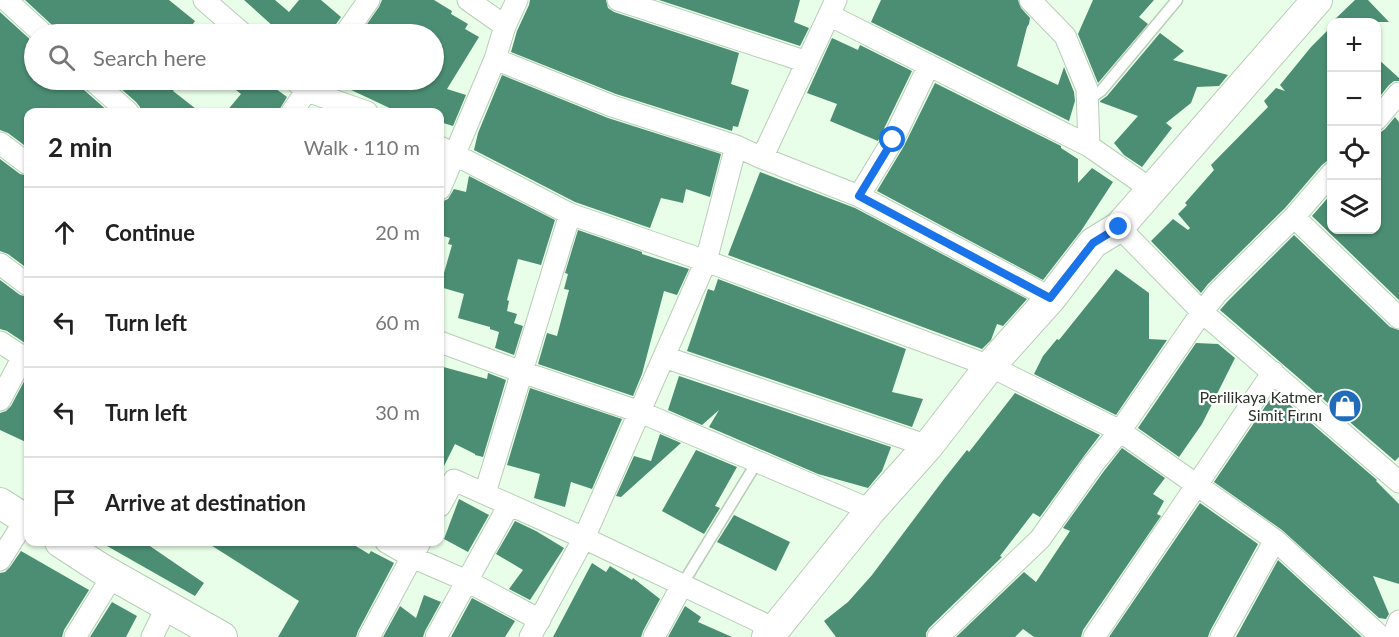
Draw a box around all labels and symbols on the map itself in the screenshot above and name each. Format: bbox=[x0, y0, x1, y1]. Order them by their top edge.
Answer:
route start bbox=[879, 126, 905, 152]
route end bbox=[1105, 213, 1131, 239]
place label: Perilikaya Katmer Simit Fırını bbox=[1199, 387, 1322, 424]
shop icon: Perilikaya Katmer Simit Fırını bbox=[1327, 388, 1363, 424]

